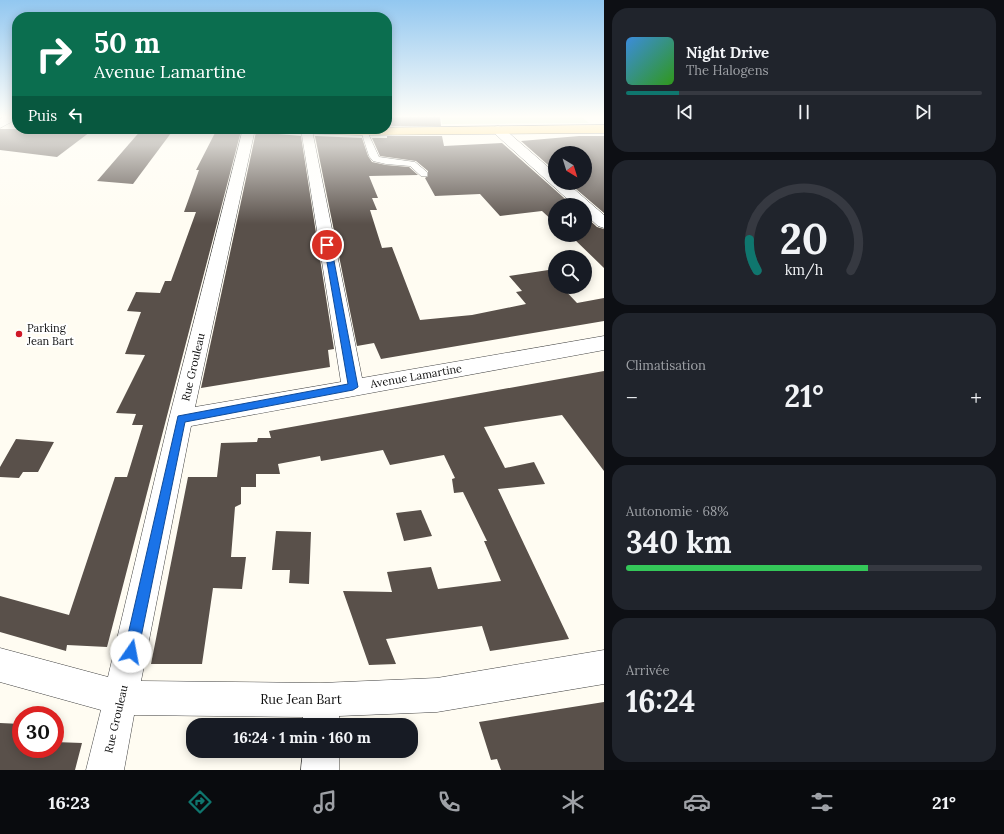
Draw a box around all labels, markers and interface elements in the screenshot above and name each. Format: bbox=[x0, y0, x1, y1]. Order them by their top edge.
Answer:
text: 50 m bbox=[94, 25, 160, 61]
icon: right bbox=[28, 28, 80, 80]
text: Night Drive bbox=[686, 43, 769, 62]
text: Avenue Lamartine bbox=[94, 60, 246, 83]
text: The Halogens bbox=[686, 62, 769, 79]
icon: previous bbox=[674, 101, 696, 123]
icon: pause bbox=[793, 101, 815, 123]
icon: next bbox=[912, 101, 934, 123]
icon: left bbox=[65, 104, 87, 126]
text: Puis bbox=[28, 106, 57, 125]
north arrow bbox=[548, 146, 592, 190]
map controls bbox=[548, 146, 592, 294]
button: sound bbox=[548, 198, 592, 242]
text: 20 bbox=[780, 211, 828, 264]
pin bbox=[310, 228, 344, 262]
icon: arrive bbox=[316, 234, 338, 256]
button: search bbox=[548, 250, 592, 294]
text: km/h bbox=[785, 260, 824, 279]
place label: Parking Jean Bart bbox=[26, 321, 74, 348]
marker: Parking Jean Bart bbox=[14, 329, 24, 339]
street label: Rue Grouleau bbox=[178, 331, 208, 402]
text: Climatisation bbox=[626, 357, 706, 374]
street label: Avenue Lamartine bbox=[368, 361, 463, 391]
text: 21° bbox=[784, 377, 824, 415]
text: − bbox=[626, 383, 638, 411]
text: + bbox=[970, 383, 982, 411]
text: Autonomie · 68% bbox=[626, 503, 729, 520]
text: 340 km bbox=[626, 523, 732, 561]
position arrow bbox=[110, 631, 152, 673]
text: Arrivée bbox=[626, 662, 670, 679]
text: 16:24 bbox=[626, 682, 695, 720]
street label: Rue Grouleau bbox=[101, 683, 131, 754]
street label: Rue Jean Bart bbox=[260, 691, 342, 708]
speed limit sign: 30 bbox=[12, 706, 64, 758]
text: 16:24 · 1 min · 160 m bbox=[233, 728, 371, 747]
icon: directions bbox=[186, 788, 214, 816]
icon: music bbox=[311, 788, 339, 816]
icon: phone bbox=[435, 788, 463, 816]
icon: climate bbox=[559, 788, 587, 816]
icon: car bbox=[683, 788, 711, 816]
icon: filters bbox=[808, 788, 836, 816]
text: 16:23 bbox=[48, 791, 90, 814]
text: 21° bbox=[932, 791, 956, 814]

